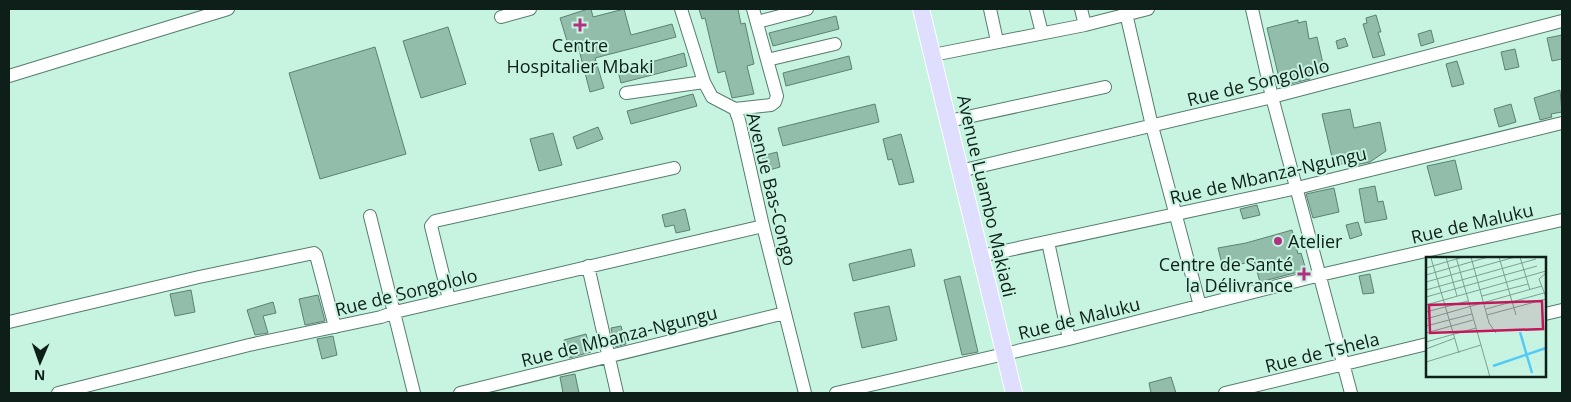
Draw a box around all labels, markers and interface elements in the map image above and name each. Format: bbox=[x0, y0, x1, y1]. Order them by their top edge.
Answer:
marker: Centre Hospitalier Mbaki bbox=[573, 18, 587, 32]
place label: Centre Hospitalier Mbaki bbox=[506, 33, 654, 78]
street label: Rue de Songololo bbox=[1184, 53, 1332, 111]
street label: Avenue Luambo Makiadi bbox=[952, 93, 1022, 299]
street label: Avenue Bas-Congo bbox=[741, 110, 803, 268]
street label: Rue de Mbanza-Ngungu bbox=[1167, 141, 1369, 209]
street label: Rue de Maluku bbox=[1408, 197, 1536, 249]
place label: Atelier bbox=[1288, 229, 1343, 253]
marker: Atelier bbox=[1272, 235, 1284, 247]
place label: Centre de Santé la Délivrance bbox=[1159, 252, 1293, 297]
inset map bbox=[1426, 257, 1546, 377]
street label: Rue de Songololo bbox=[332, 263, 480, 321]
marker: Centre de Santé la Délivrance bbox=[1297, 267, 1311, 281]
street label: Rue de Maluku bbox=[1015, 291, 1143, 345]
street label: Rue de Mbanza-Ngungu bbox=[518, 300, 720, 372]
street label: Rue de Tshela bbox=[1262, 326, 1382, 378]
north arrow bbox=[15, 337, 65, 387]
text: N bbox=[34, 366, 46, 385]

